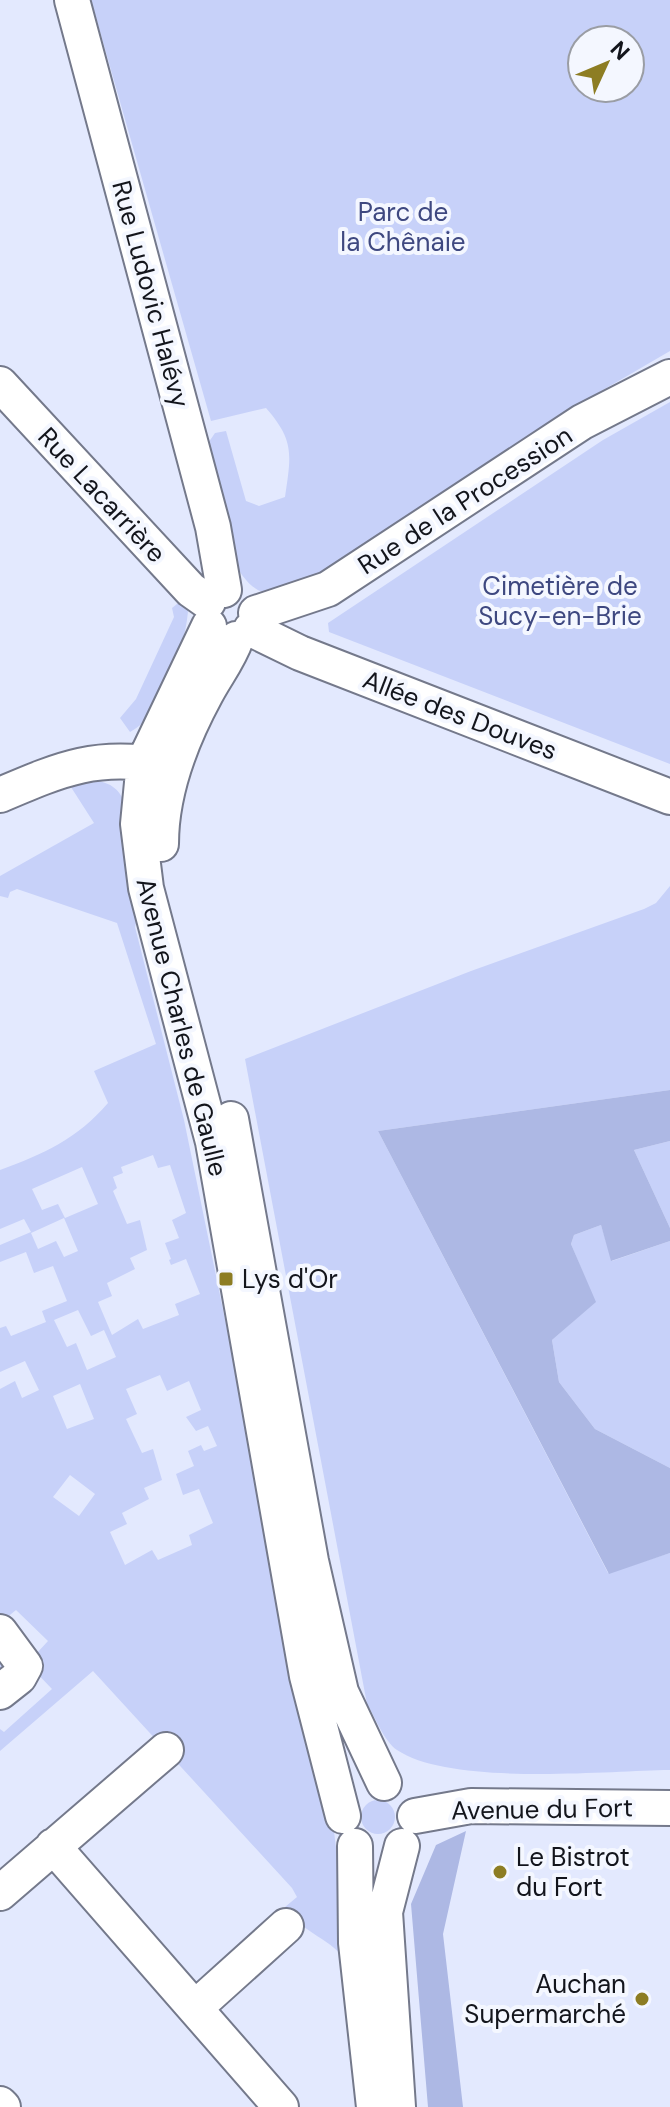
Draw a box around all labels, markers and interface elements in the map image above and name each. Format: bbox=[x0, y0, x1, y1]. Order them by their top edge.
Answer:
north arrow bbox=[566, 24, 646, 104]
text: N bbox=[604, 35, 636, 66]
street label: Rue Ludovic Halévy bbox=[104, 177, 198, 411]
park label: Parc de la Chênaie bbox=[340, 195, 466, 259]
street label: Rue de la Procession bbox=[351, 418, 579, 582]
street label: Rue Lacarrière bbox=[31, 420, 173, 570]
park label: Cimetière de Sucy-en-Brie bbox=[478, 569, 642, 633]
street label: Allée des Douves bbox=[358, 662, 562, 768]
street label: Avenue Charles de Gaulle bbox=[128, 874, 236, 1180]
place label: Lys d'Or bbox=[242, 1262, 338, 1296]
marker: Lys d'Or bbox=[217, 1270, 235, 1288]
street label: Avenue du Fort bbox=[451, 1790, 633, 1828]
place label: Le Bistrot du Fort bbox=[516, 1840, 630, 1904]
marker: Le Bistrot du Fort bbox=[491, 1863, 509, 1881]
place label: Auchan Supermarché bbox=[464, 1967, 626, 2031]
marker: Auchan Supermarché bbox=[633, 1990, 651, 2008]

